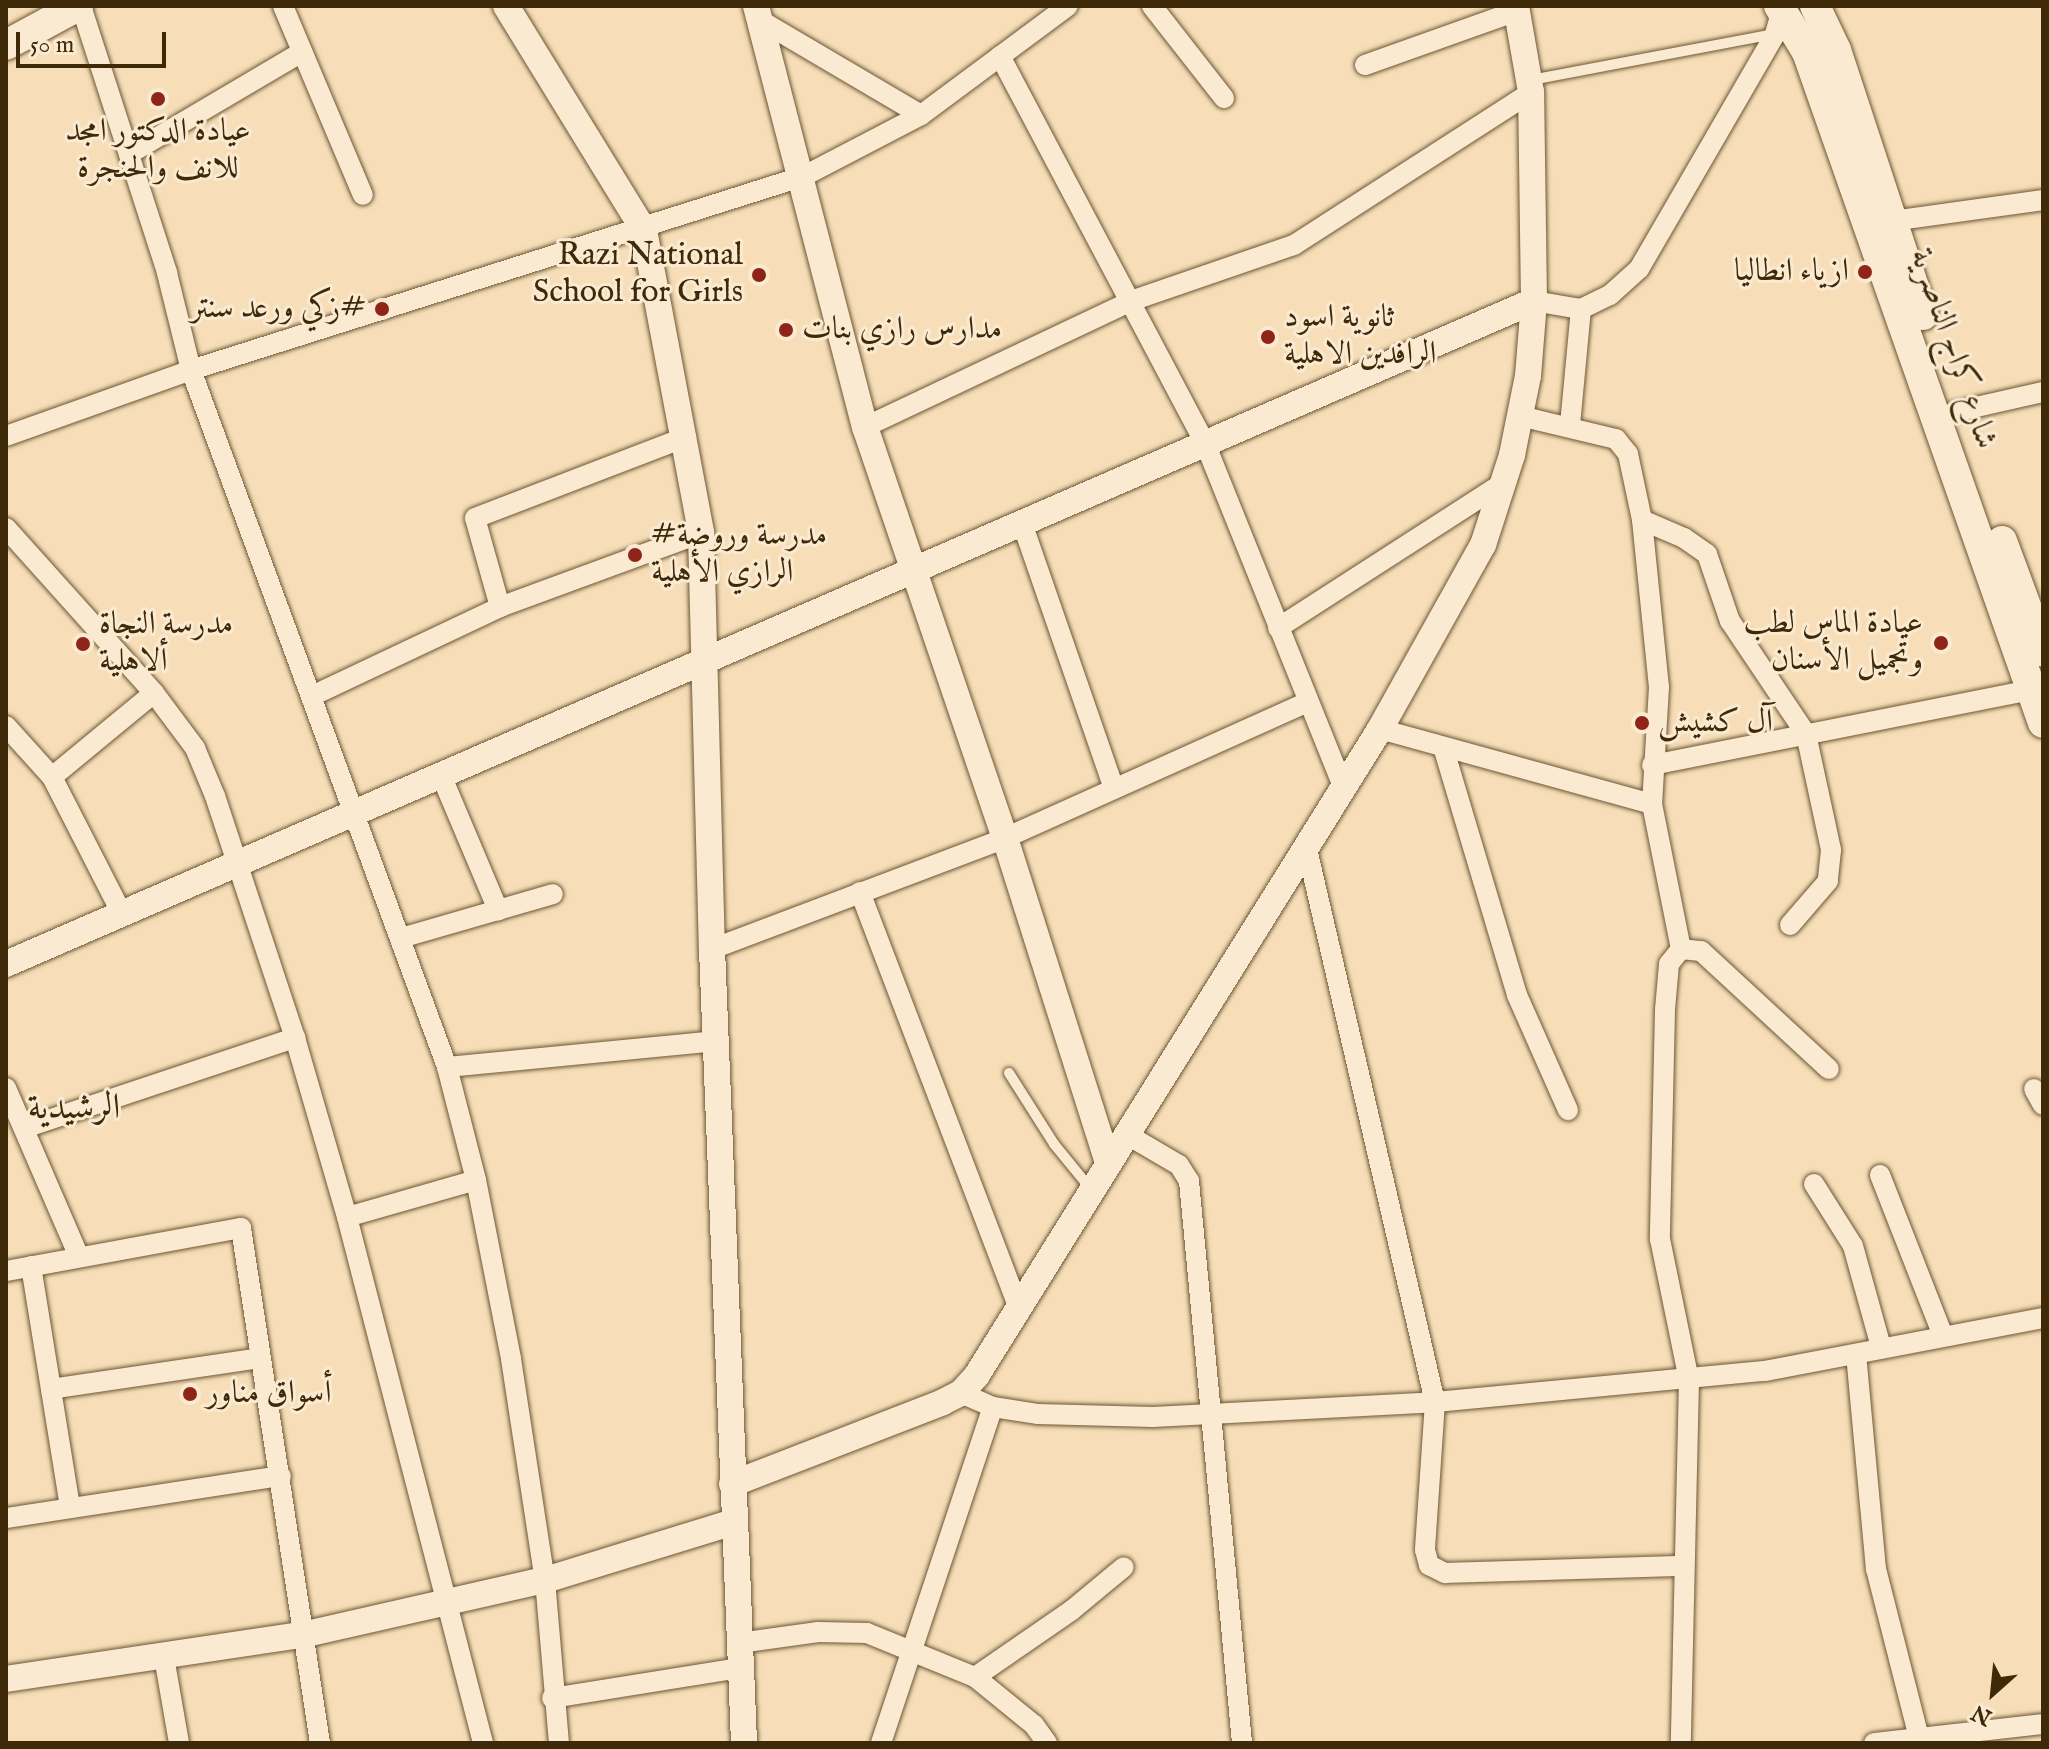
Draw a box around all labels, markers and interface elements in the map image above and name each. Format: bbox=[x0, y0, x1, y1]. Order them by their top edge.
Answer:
scale bar bbox=[20, 16, 170, 66]
text: 50 m bbox=[30, 30, 74, 61]
marker: عيادة الدكتور امجد للانف والحنجرة bbox=[147, 88, 169, 110]
place label: عيادة الدكتور امجد للانف والحنجرة bbox=[65, 114, 251, 189]
place label: Razi National School for Girls bbox=[533, 238, 743, 313]
street label: شارع كراج الناصرية bbox=[1900, 244, 2004, 454]
place label: ازياء انطاليا bbox=[1734, 253, 1849, 291]
marker: ازياء انطاليا bbox=[1856, 263, 1874, 281]
marker: Razi National School for Girls bbox=[750, 266, 768, 284]
place label: زكي ورعد سنتر# bbox=[190, 290, 366, 328]
marker: زكي ورعد سنتر# bbox=[373, 300, 391, 318]
place label: ثانوية اسود الرافدين الاهلية bbox=[1284, 300, 1436, 375]
place label: مدارس رازي بنات bbox=[802, 311, 1002, 349]
marker: مدارس رازي بنات bbox=[777, 321, 795, 339]
marker: ثانوية اسود الرافدين الاهلية bbox=[1259, 328, 1277, 346]
place label: #مدرسة وروضة الرازي الأهلية bbox=[651, 518, 827, 593]
marker: #مدرسة وروضة الرازي الأهلية bbox=[626, 546, 644, 564]
place label: عيادة الماس لطب وتجميل الأسنان bbox=[1744, 606, 1923, 681]
place label: مدرسة النجاة ألاهلية bbox=[99, 607, 233, 682]
marker: عيادة الماس لطب وتجميل الأسنان bbox=[1930, 632, 1952, 654]
marker: مدرسة النجاة ألاهلية bbox=[74, 635, 92, 653]
place label: آل كشيش bbox=[1658, 704, 1773, 742]
marker: آل كشيش bbox=[1633, 714, 1651, 732]
district label: الرشيدية bbox=[28, 1087, 120, 1131]
place label: أسواق مناور bbox=[206, 1375, 332, 1413]
marker: أسواق مناور bbox=[181, 1385, 199, 1403]
north arrow bbox=[1953, 1653, 2033, 1733]
text: N bbox=[1967, 1698, 1997, 1731]

